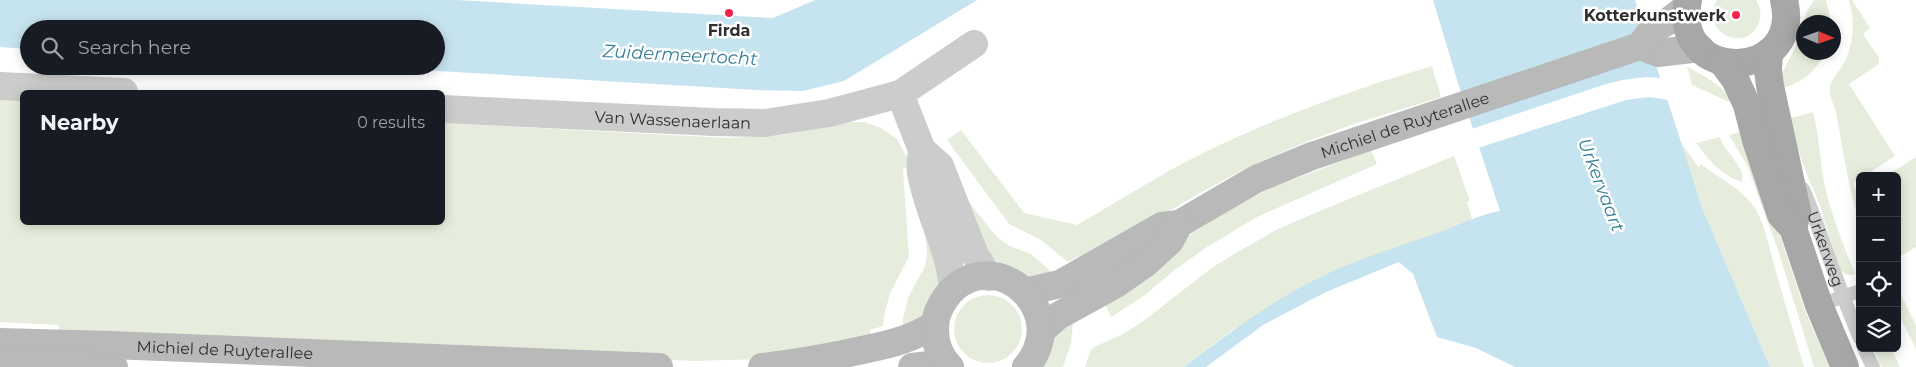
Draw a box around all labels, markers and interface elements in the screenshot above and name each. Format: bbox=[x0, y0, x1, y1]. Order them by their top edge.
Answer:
place label: Kotterkunstwerk bbox=[1584, 6, 1727, 25]
marker: Firda bbox=[723, 7, 735, 19]
marker: Kotterkunstwerk bbox=[1730, 9, 1742, 21]
north arrow bbox=[1796, 15, 1841, 60]
search box bbox=[20, 20, 445, 75]
place label: Firda bbox=[708, 21, 750, 40]
icon: search bbox=[38, 34, 66, 62]
text: Search here bbox=[78, 36, 191, 59]
water label: Zuidermeertocht bbox=[601, 40, 759, 70]
street label: Michiel de Ruyterallee bbox=[1318, 88, 1492, 162]
street label: Van Wassenaerlaan bbox=[594, 107, 751, 133]
text: Nearby bbox=[40, 110, 119, 135]
text: 0 results bbox=[357, 113, 425, 132]
water label: Urkervaart bbox=[1573, 135, 1629, 235]
map controls bbox=[1856, 172, 1901, 352]
button: + bbox=[1856, 172, 1901, 217]
street label: Urkerweg bbox=[1803, 208, 1848, 289]
button: − bbox=[1856, 217, 1901, 262]
button: locate bbox=[1856, 262, 1901, 307]
button: layers bbox=[1856, 307, 1901, 352]
street label: Michiel de Ruyterallee bbox=[136, 337, 313, 363]

